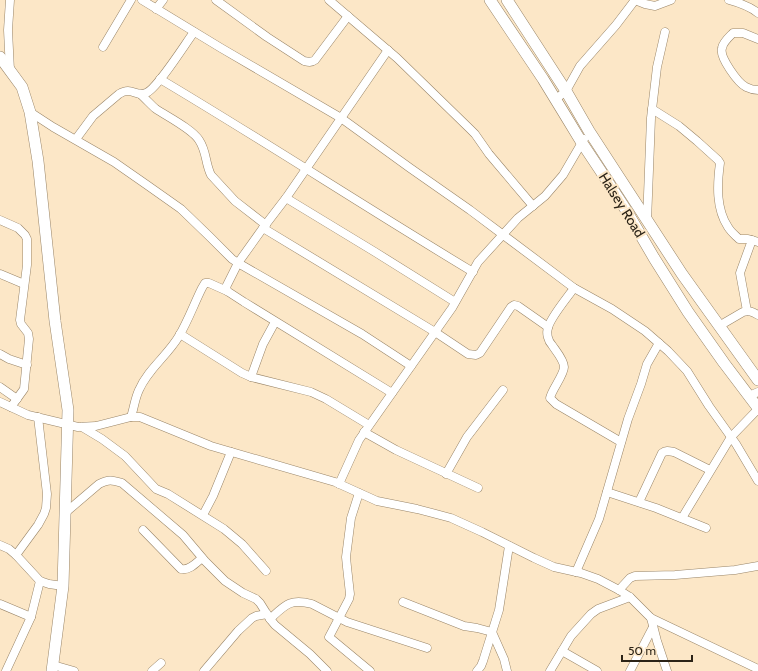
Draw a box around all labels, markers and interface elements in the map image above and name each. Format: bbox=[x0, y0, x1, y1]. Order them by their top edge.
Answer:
street label: Halsey Road bbox=[595, 169, 649, 241]
scale bar bbox=[622, 637, 692, 663]
text: 50 m bbox=[628, 643, 656, 658]

